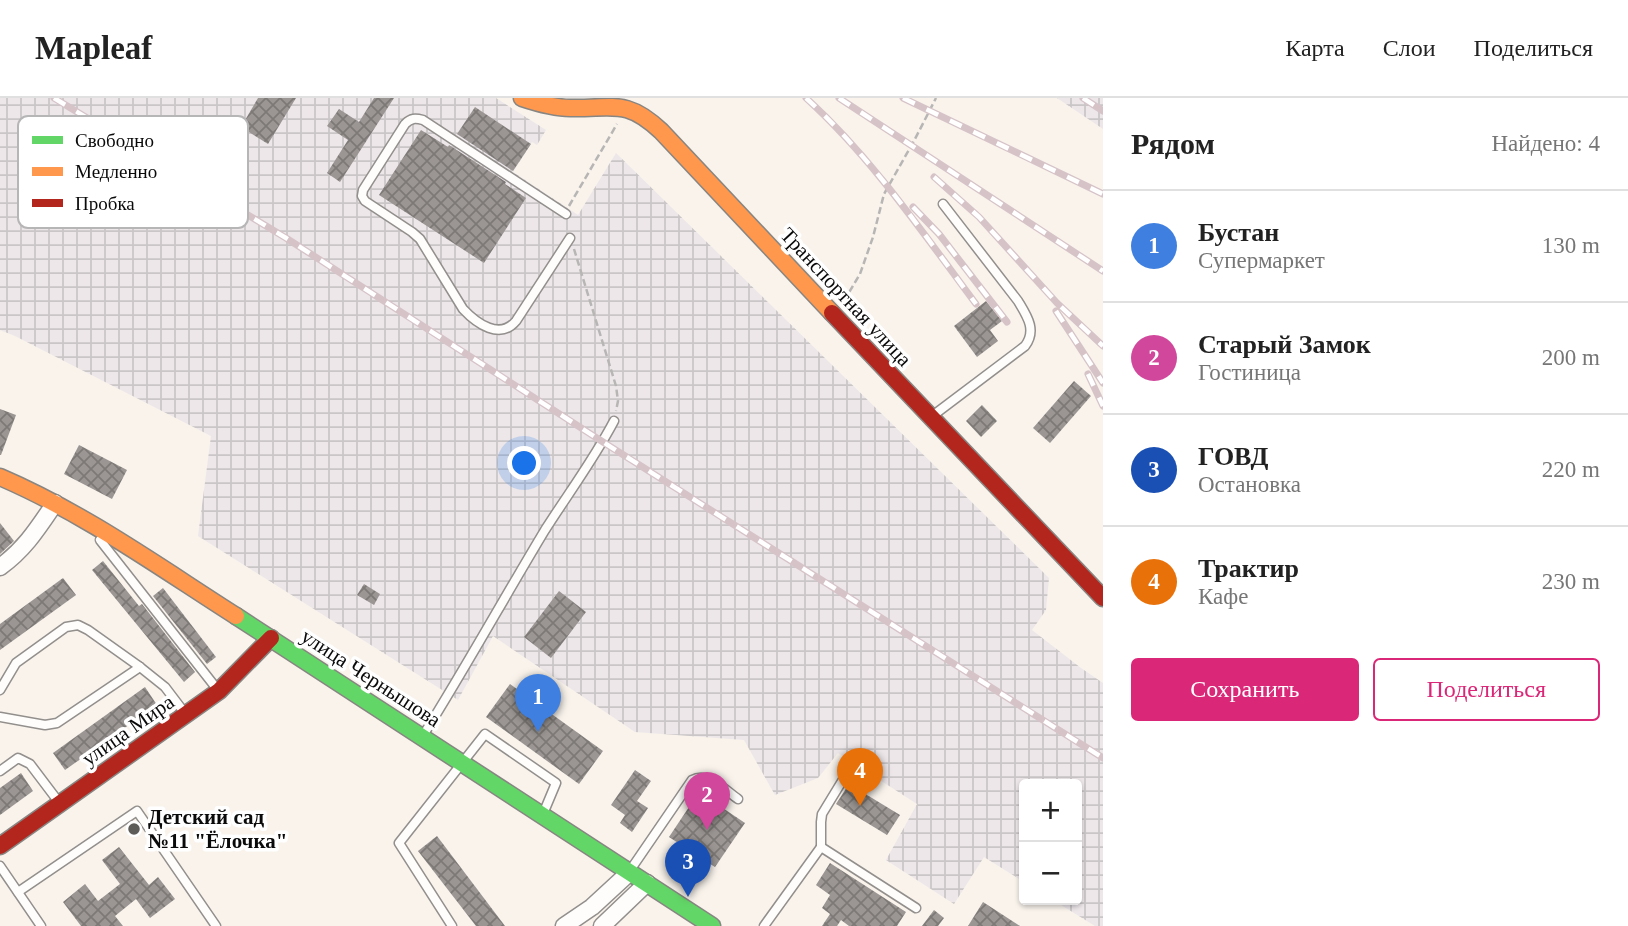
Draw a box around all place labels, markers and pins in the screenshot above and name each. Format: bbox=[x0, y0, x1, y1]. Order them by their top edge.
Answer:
pin: 1 bbox=[515, 674, 561, 732]
pin: 4 bbox=[837, 748, 883, 806]
pin: 2 bbox=[684, 772, 730, 830]
place label: Детский сад №11 "Ёлочка" bbox=[148, 805, 287, 853]
marker: Детский сад №11 "Ёлочка" bbox=[126, 821, 142, 837]
pin: 3 bbox=[665, 839, 711, 897]

